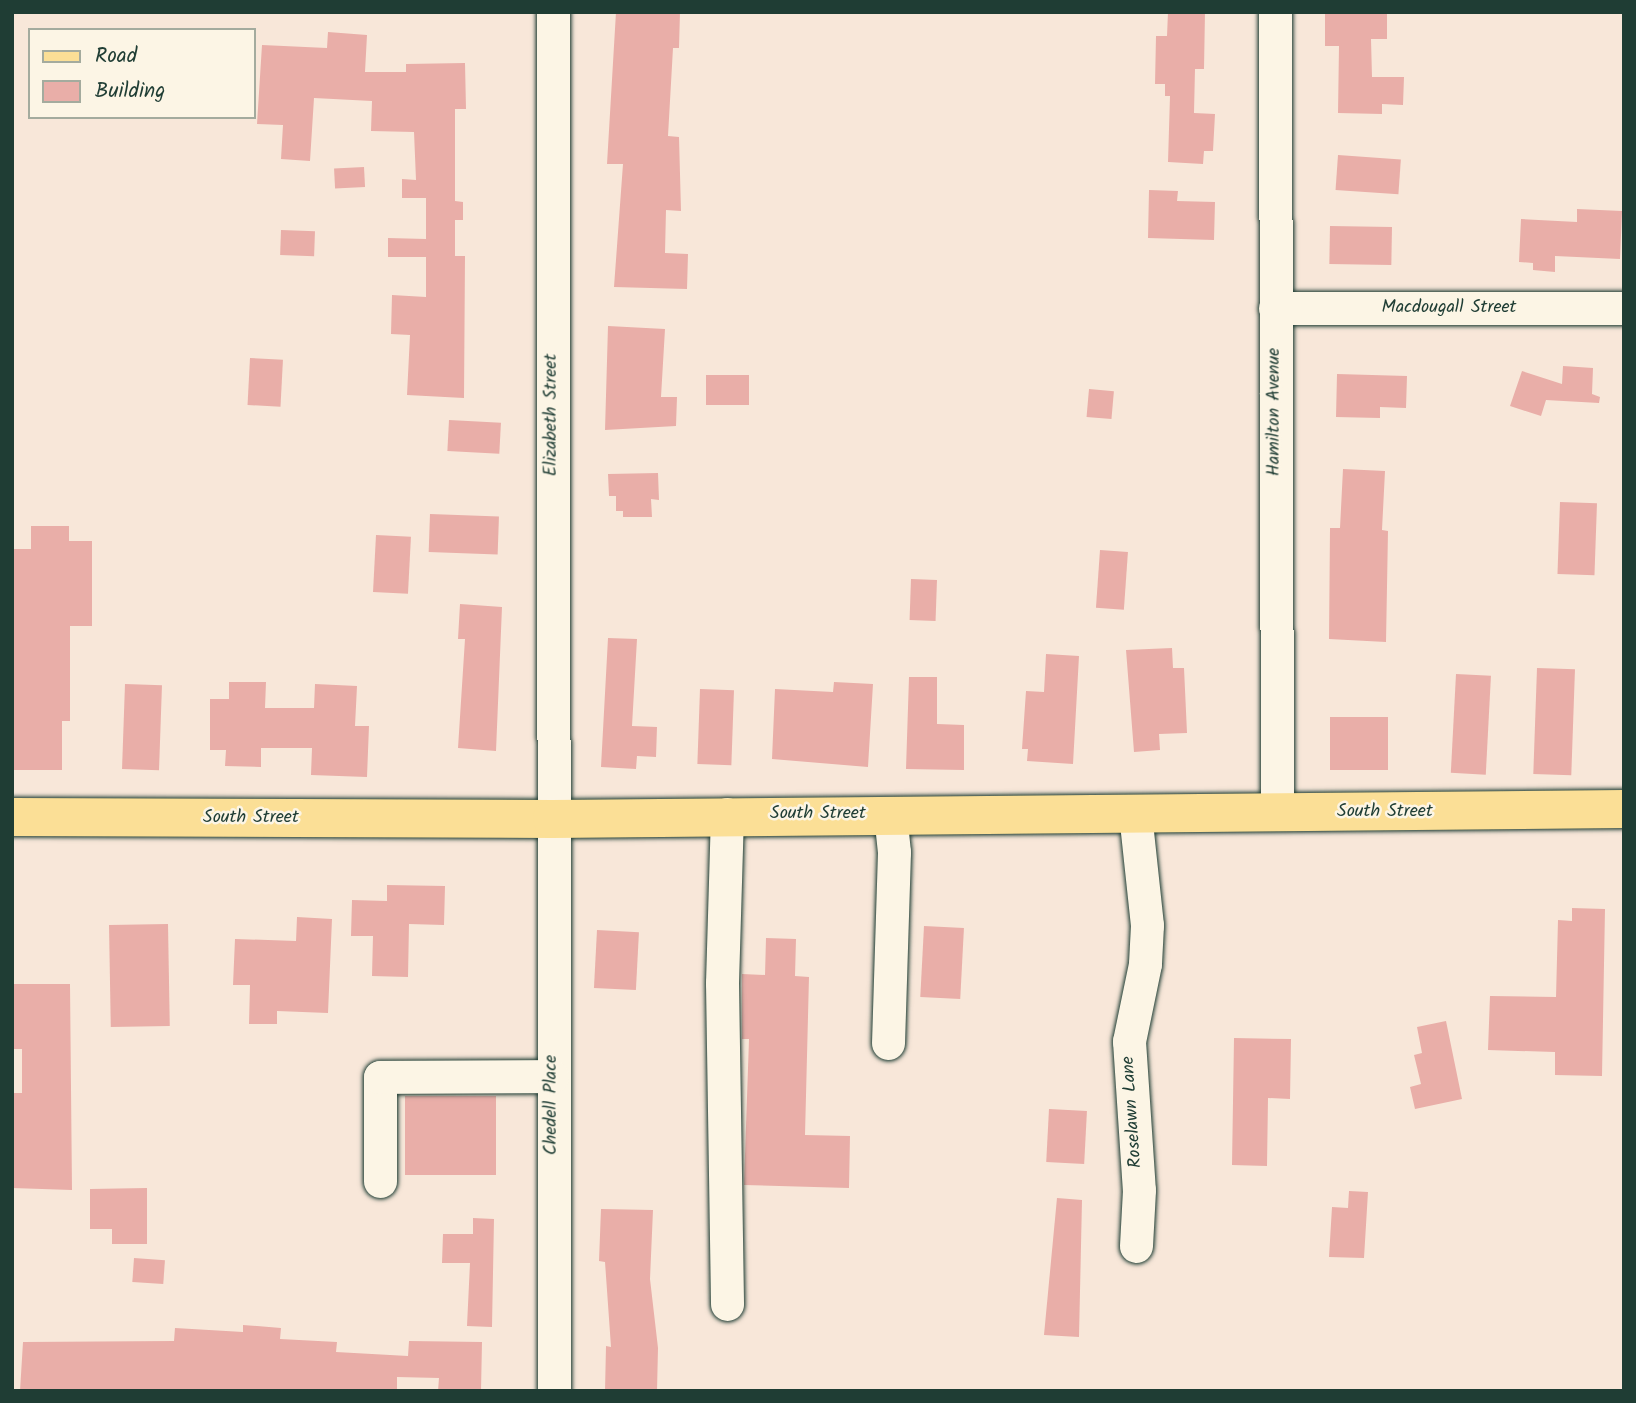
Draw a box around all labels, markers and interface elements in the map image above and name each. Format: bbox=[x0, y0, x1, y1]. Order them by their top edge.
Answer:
legend bbox=[28, 28, 256, 119]
text: Road bbox=[95, 40, 137, 73]
text: Building bbox=[95, 75, 165, 108]
street label: Macdougall Street bbox=[1381, 297, 1517, 319]
street label: Hamilton Avenue bbox=[1264, 348, 1286, 476]
street label: Elizabeth Street bbox=[541, 354, 563, 476]
street label: South Street bbox=[1337, 801, 1433, 823]
street label: South Street bbox=[770, 803, 866, 825]
street label: South Street bbox=[203, 807, 299, 829]
street label: Chedell Place bbox=[541, 1055, 563, 1155]
street label: Roselawn Lane bbox=[1118, 1055, 1148, 1169]

